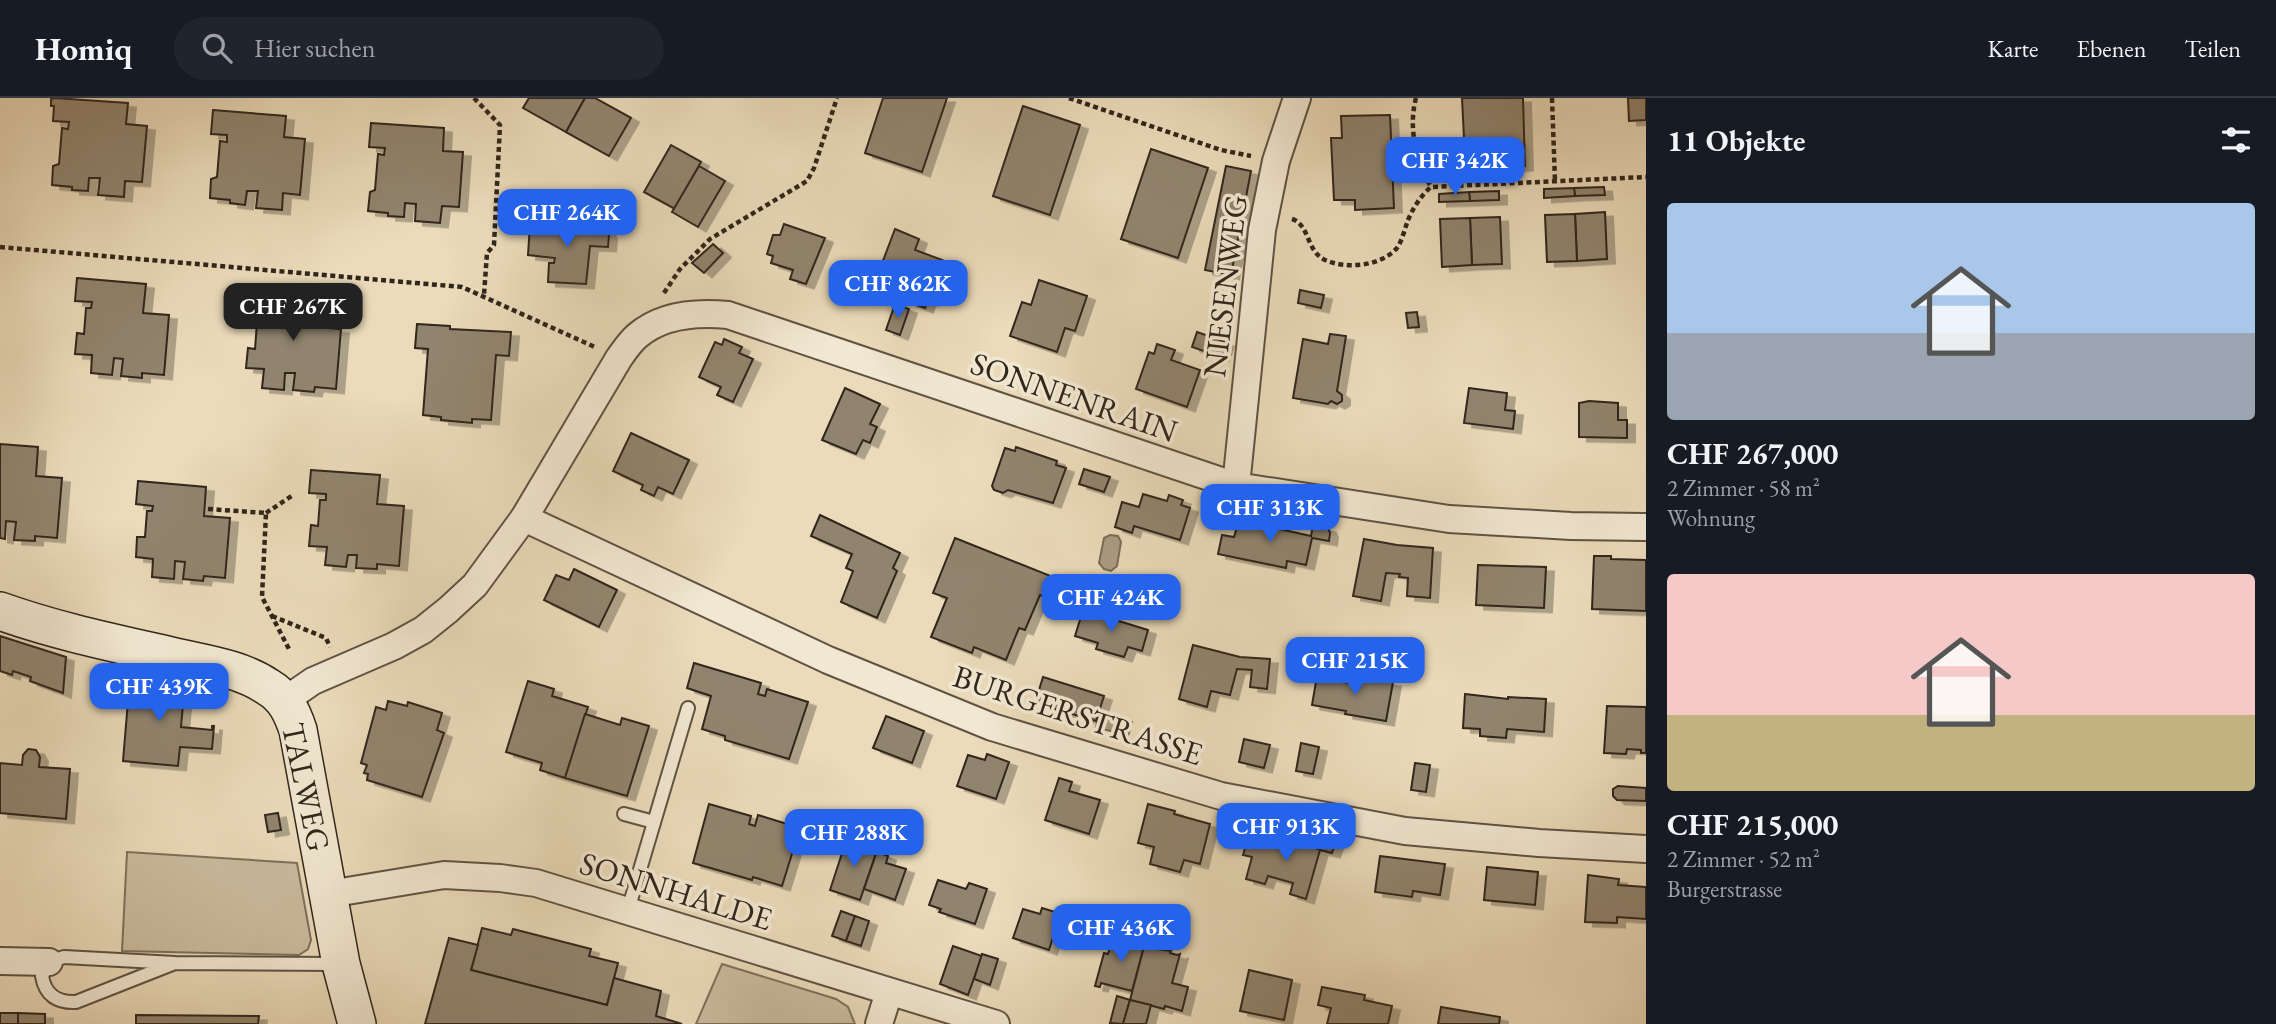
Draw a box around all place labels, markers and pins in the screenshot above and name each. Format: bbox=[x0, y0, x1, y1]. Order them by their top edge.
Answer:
pin: CHF 342K bbox=[1383, 138, 1527, 197]
pin: CHF 264K bbox=[495, 190, 639, 249]
pin: CHF 862K bbox=[826, 260, 970, 320]
pin: CHF 267K bbox=[221, 284, 365, 343]
pin: CHF 313K bbox=[1198, 484, 1342, 544]
pin: CHF 424K bbox=[1039, 574, 1183, 634]
pin: CHF 215K bbox=[1283, 638, 1427, 697]
pin: CHF 439K bbox=[87, 664, 231, 723]
pin: CHF 913K bbox=[1214, 804, 1358, 863]
pin: CHF 288K bbox=[782, 810, 926, 869]
pin: CHF 436K bbox=[1049, 904, 1193, 964]

